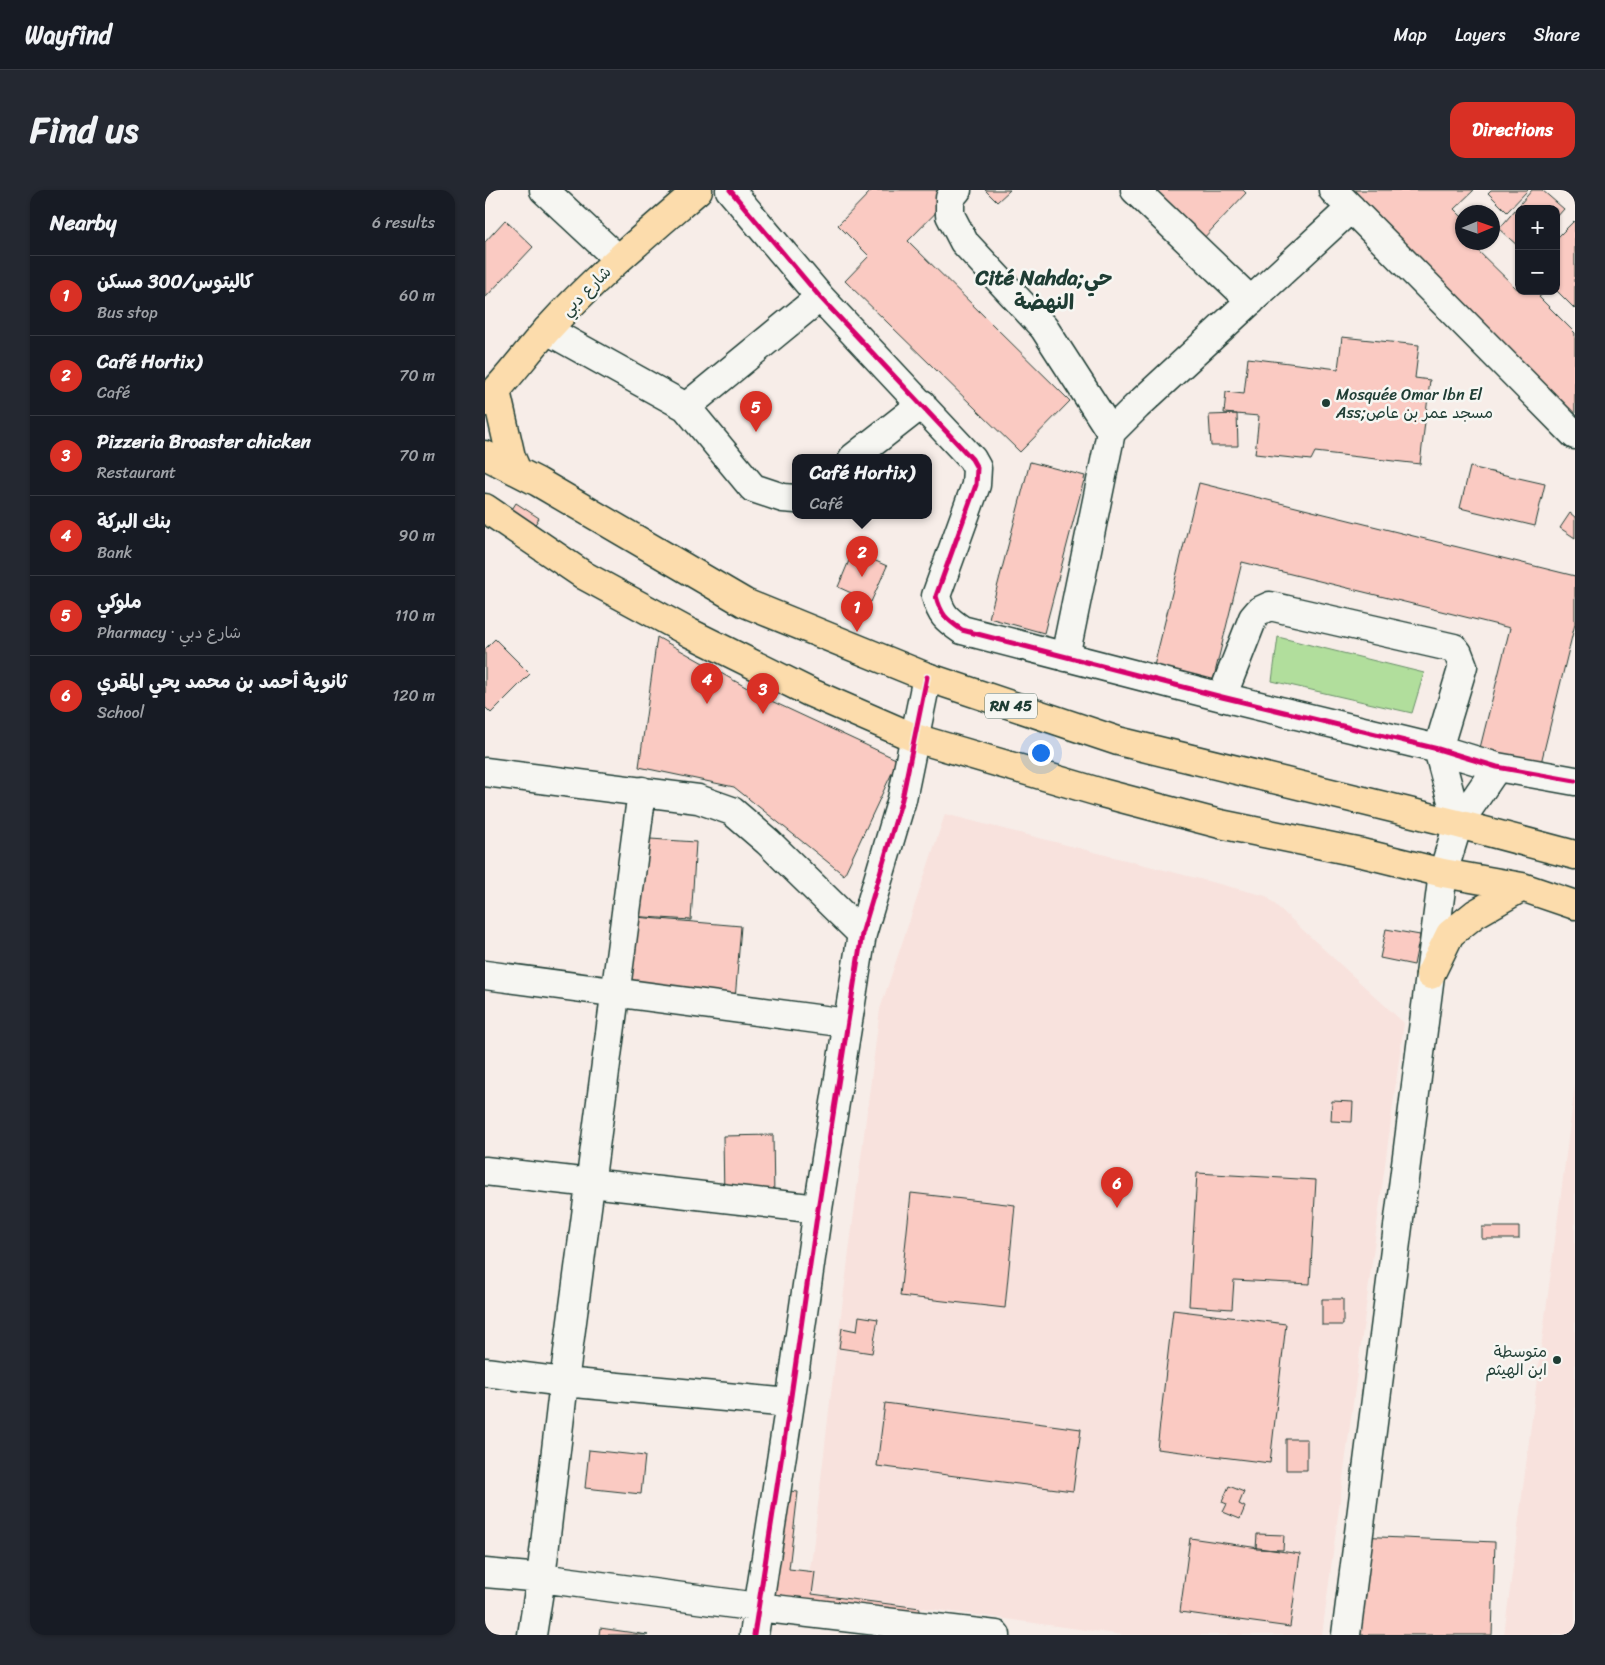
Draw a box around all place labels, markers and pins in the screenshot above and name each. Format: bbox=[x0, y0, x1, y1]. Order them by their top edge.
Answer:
place label: Mosquée Omar Ibn El Ass;مسجد عمر بن عاص bbox=[1335, 380, 1493, 427]
pin: 5 bbox=[740, 391, 772, 432]
marker: Mosquée Omar Ibn El Ass;مسجد عمر بن عاص bbox=[1320, 397, 1332, 409]
pin: 2 bbox=[846, 536, 878, 577]
pin: 1 bbox=[841, 591, 873, 632]
pin: 4 bbox=[691, 663, 723, 704]
pin: 3 bbox=[747, 673, 779, 714]
pin: 6 bbox=[1101, 1167, 1133, 1208]
place label: متوسطة ابن الهيثم bbox=[1485, 1337, 1547, 1384]
marker: متوسطة ابن الهيثم bbox=[1551, 1354, 1563, 1366]

